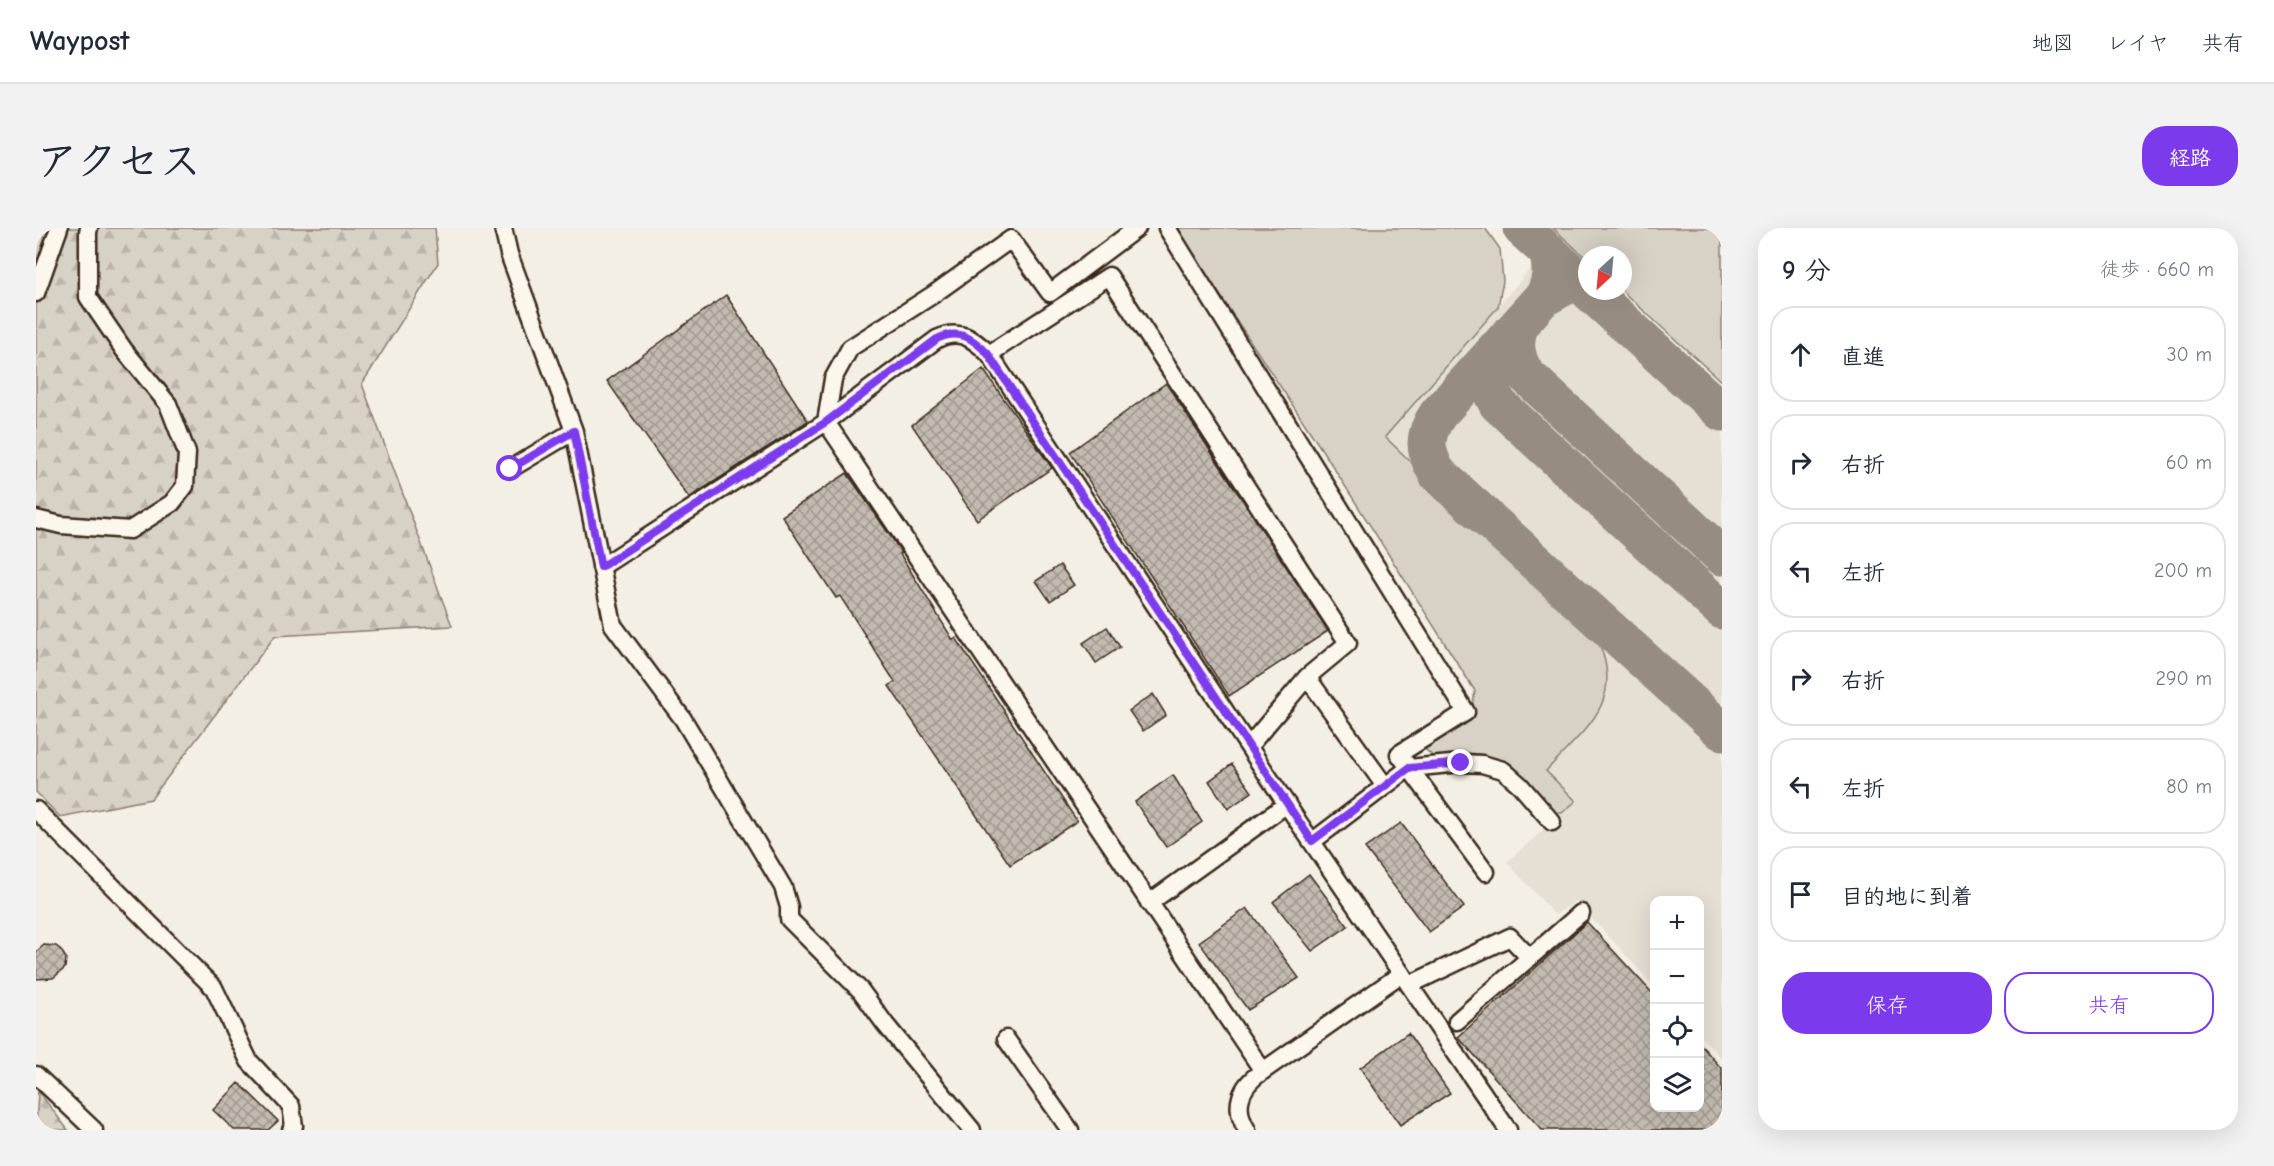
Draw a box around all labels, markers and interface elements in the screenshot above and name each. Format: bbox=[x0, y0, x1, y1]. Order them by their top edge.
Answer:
text: Waypost bbox=[30, 25, 130, 57]
text: 地図 bbox=[2032, 31, 2074, 55]
text: レイヤ bbox=[2107, 31, 2169, 55]
text: 共有 bbox=[2202, 31, 2244, 55]
button: 経路 bbox=[2142, 126, 2238, 186]
text: アクセス bbox=[36, 137, 201, 186]
north arrow bbox=[1578, 246, 1632, 300]
text: 9 分 bbox=[1782, 256, 1831, 286]
text: 徒歩 · 660 m bbox=[2100, 258, 2214, 281]
icon: ahead bbox=[1784, 338, 1817, 371]
text: 30 m bbox=[2166, 343, 2212, 366]
text: 直進 bbox=[1841, 344, 1885, 370]
icon: right bbox=[1784, 446, 1817, 479]
text: 60 m bbox=[2166, 451, 2212, 474]
text: 右折 bbox=[1841, 452, 1885, 478]
route start bbox=[496, 455, 522, 481]
icon: left bbox=[1784, 554, 1817, 587]
text: 200 m bbox=[2154, 559, 2212, 582]
text: 左折 bbox=[1841, 560, 1885, 586]
icon: right bbox=[1784, 662, 1817, 695]
text: 290 m bbox=[2156, 667, 2212, 690]
text: 右折 bbox=[1841, 668, 1885, 694]
route end bbox=[1447, 749, 1473, 775]
icon: left bbox=[1784, 770, 1817, 803]
text: 80 m bbox=[2166, 775, 2212, 798]
text: 左折 bbox=[1841, 776, 1885, 802]
icon: arrive bbox=[1784, 878, 1817, 911]
text: 目的地に到着 bbox=[1841, 884, 1973, 910]
map controls bbox=[1650, 896, 1704, 1112]
button: + bbox=[1650, 896, 1704, 950]
button: − bbox=[1650, 950, 1704, 1004]
button: 保存 bbox=[1782, 972, 1992, 1034]
button: 共有 bbox=[2004, 972, 2214, 1034]
button: locate bbox=[1650, 1004, 1704, 1058]
button: layers bbox=[1650, 1058, 1704, 1112]

